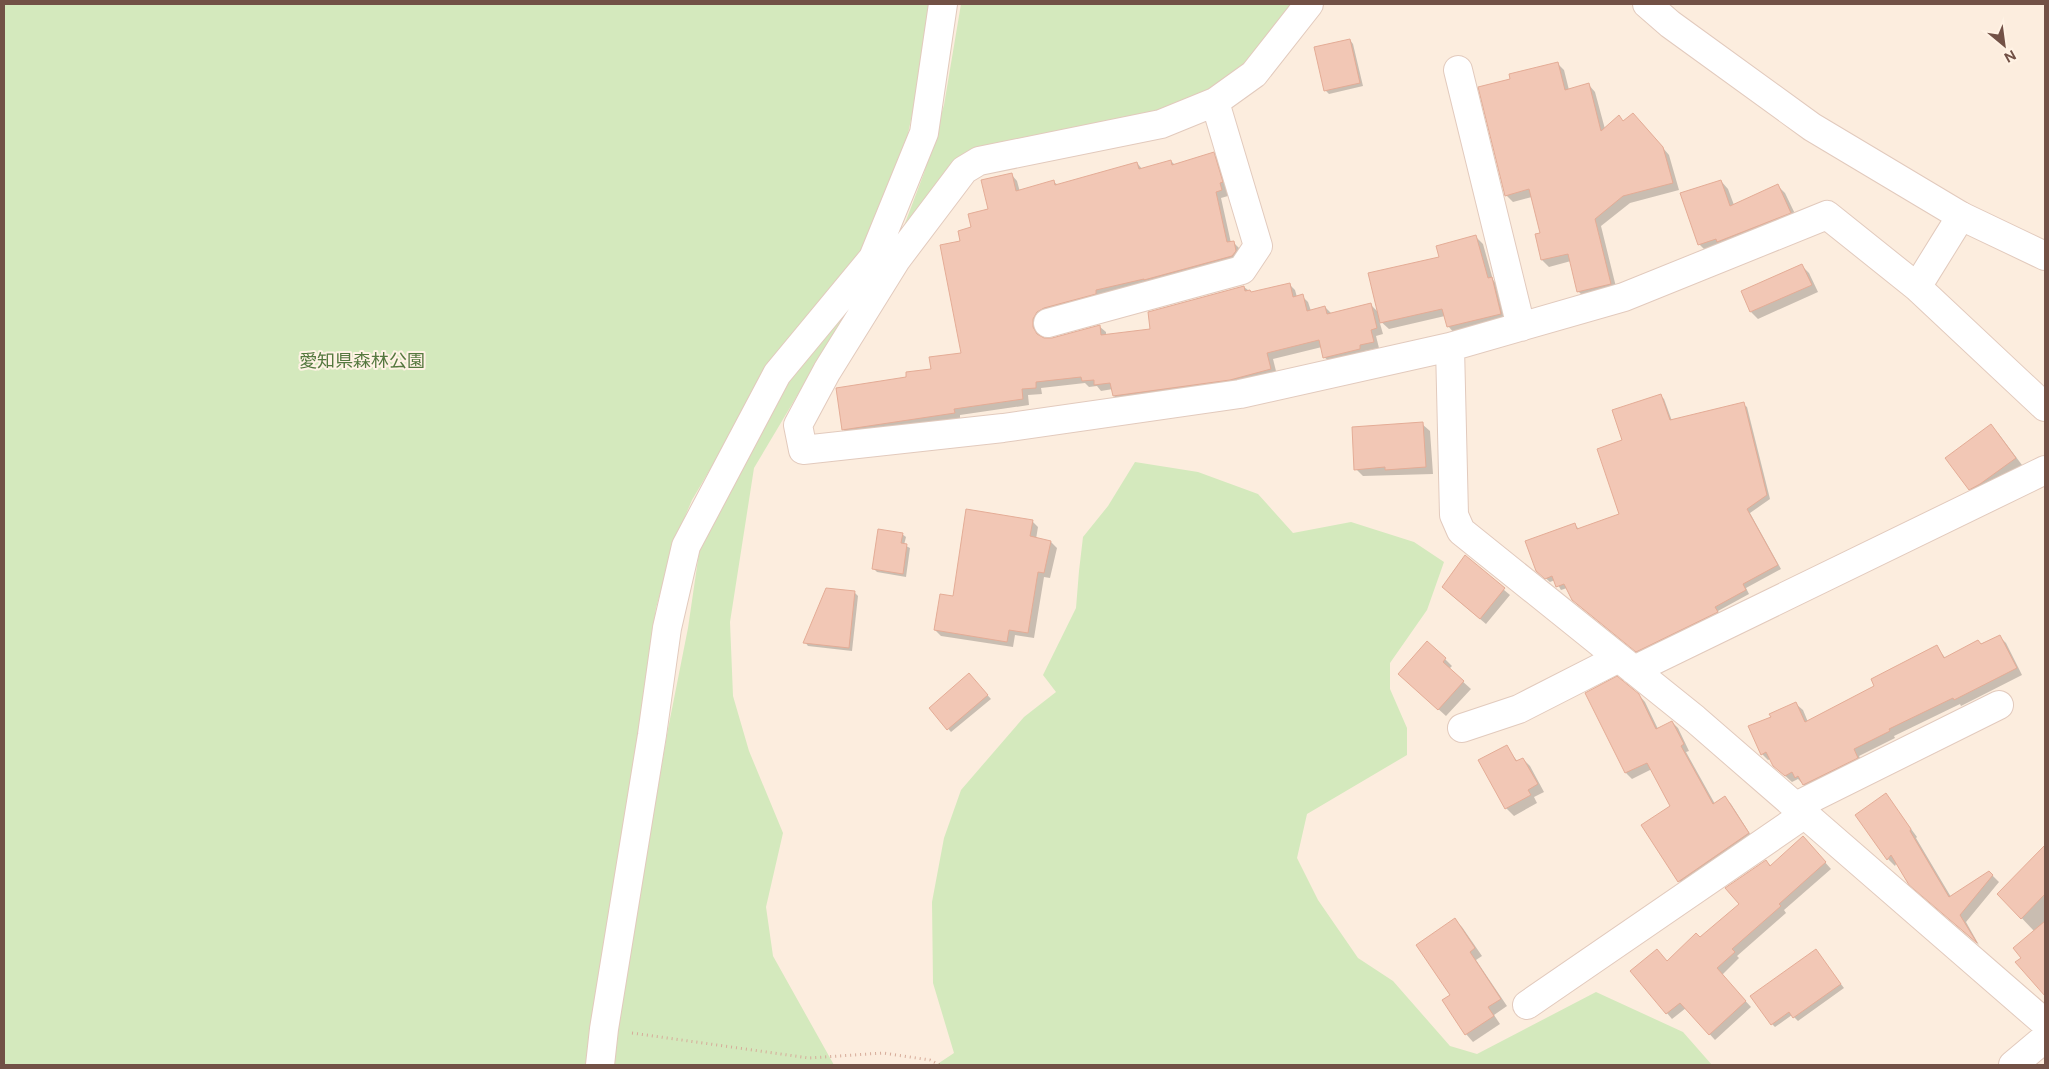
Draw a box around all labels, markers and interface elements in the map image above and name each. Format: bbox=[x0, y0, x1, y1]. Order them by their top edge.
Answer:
north arrow bbox=[1979, 20, 2029, 70]
text: N bbox=[2001, 46, 2019, 66]
park label: 愛知県森林公園 bbox=[299, 350, 425, 372]

